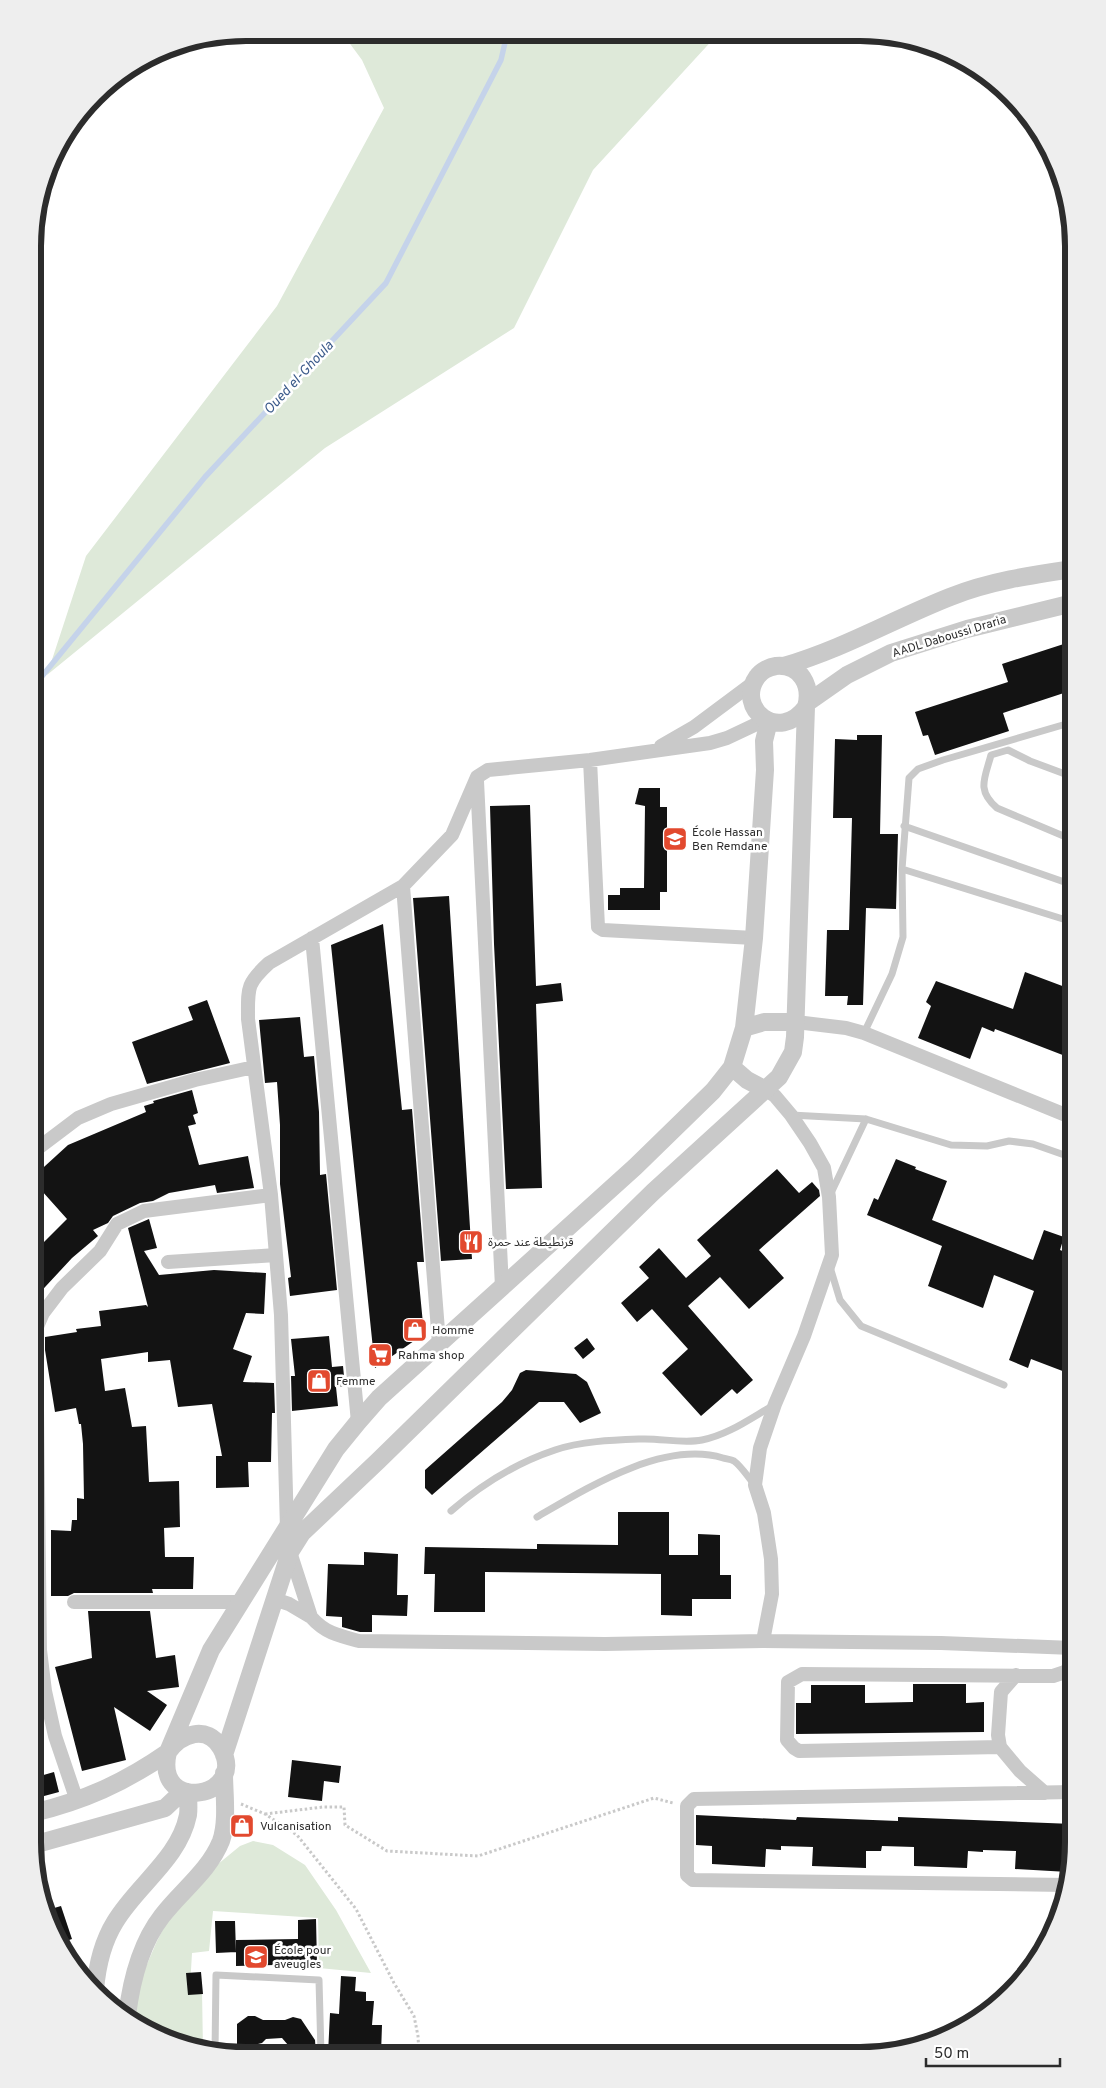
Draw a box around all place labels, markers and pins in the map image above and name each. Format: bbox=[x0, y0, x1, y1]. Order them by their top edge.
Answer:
place label: École Hassan Ben Remdane bbox=[692, 825, 767, 855]
school or university icon: École Hassan Ben Remdane bbox=[662, 826, 688, 852]
restaurant icon: قرنطيطة عند حمرة bbox=[458, 1229, 484, 1255]
place label: قرنطيطة عند حمرة bbox=[488, 1235, 574, 1251]
shop icon: Homme bbox=[402, 1317, 428, 1343]
place label: Homme bbox=[432, 1323, 474, 1339]
supermarket icon: Rahma shop bbox=[367, 1342, 393, 1368]
place label: Rahma shop bbox=[398, 1348, 465, 1364]
shop icon: Femme bbox=[306, 1368, 332, 1394]
place label: Femme bbox=[336, 1374, 375, 1390]
shop icon: Vulcanisation bbox=[229, 1813, 255, 1839]
place label: Vulcanisation bbox=[260, 1819, 331, 1835]
place label: École pour aveugles bbox=[274, 1943, 331, 1973]
school or university icon: École pour aveugles bbox=[243, 1944, 269, 1970]

